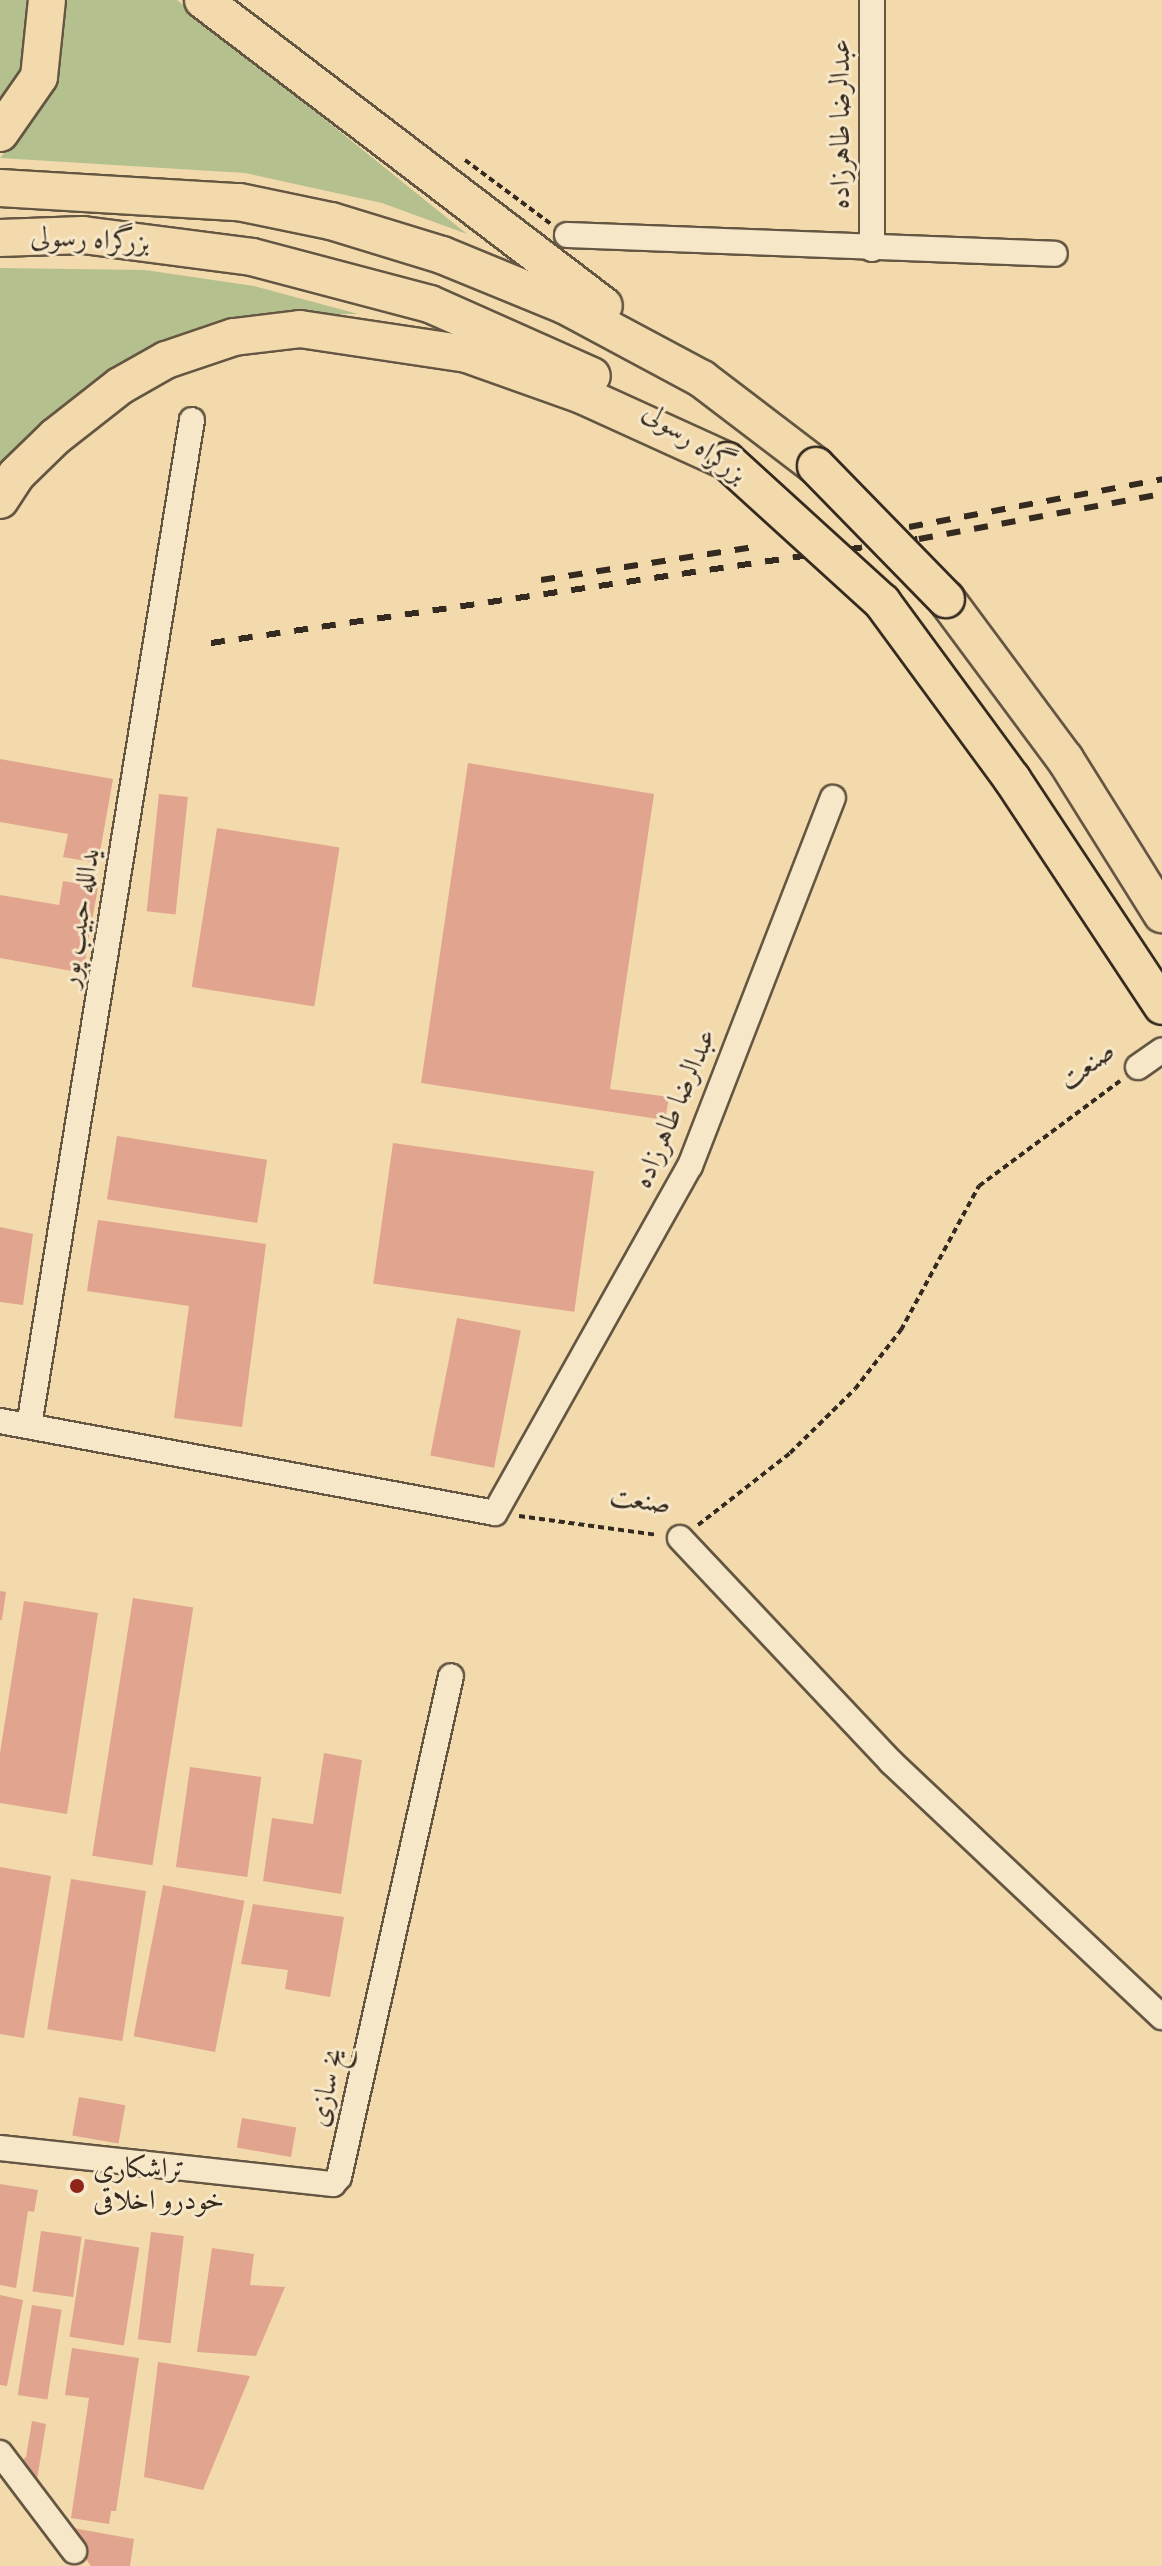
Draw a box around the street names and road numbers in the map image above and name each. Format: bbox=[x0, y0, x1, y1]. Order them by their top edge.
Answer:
street label: عبدالرضا طاهرزاده bbox=[825, 39, 859, 209]
street label: بزرگراه رسولی bbox=[30, 221, 150, 261]
street label: بزرگراه رسولی bbox=[636, 396, 752, 492]
street label: یدالله حبیب پور bbox=[53, 846, 109, 990]
street label: عبدالرضا طاهرزاده bbox=[627, 1024, 725, 1194]
street label: صنعت bbox=[1053, 1035, 1123, 1099]
street label: صنعت bbox=[607, 1481, 673, 1523]
street label: یخ سازی bbox=[303, 2046, 353, 2130]

